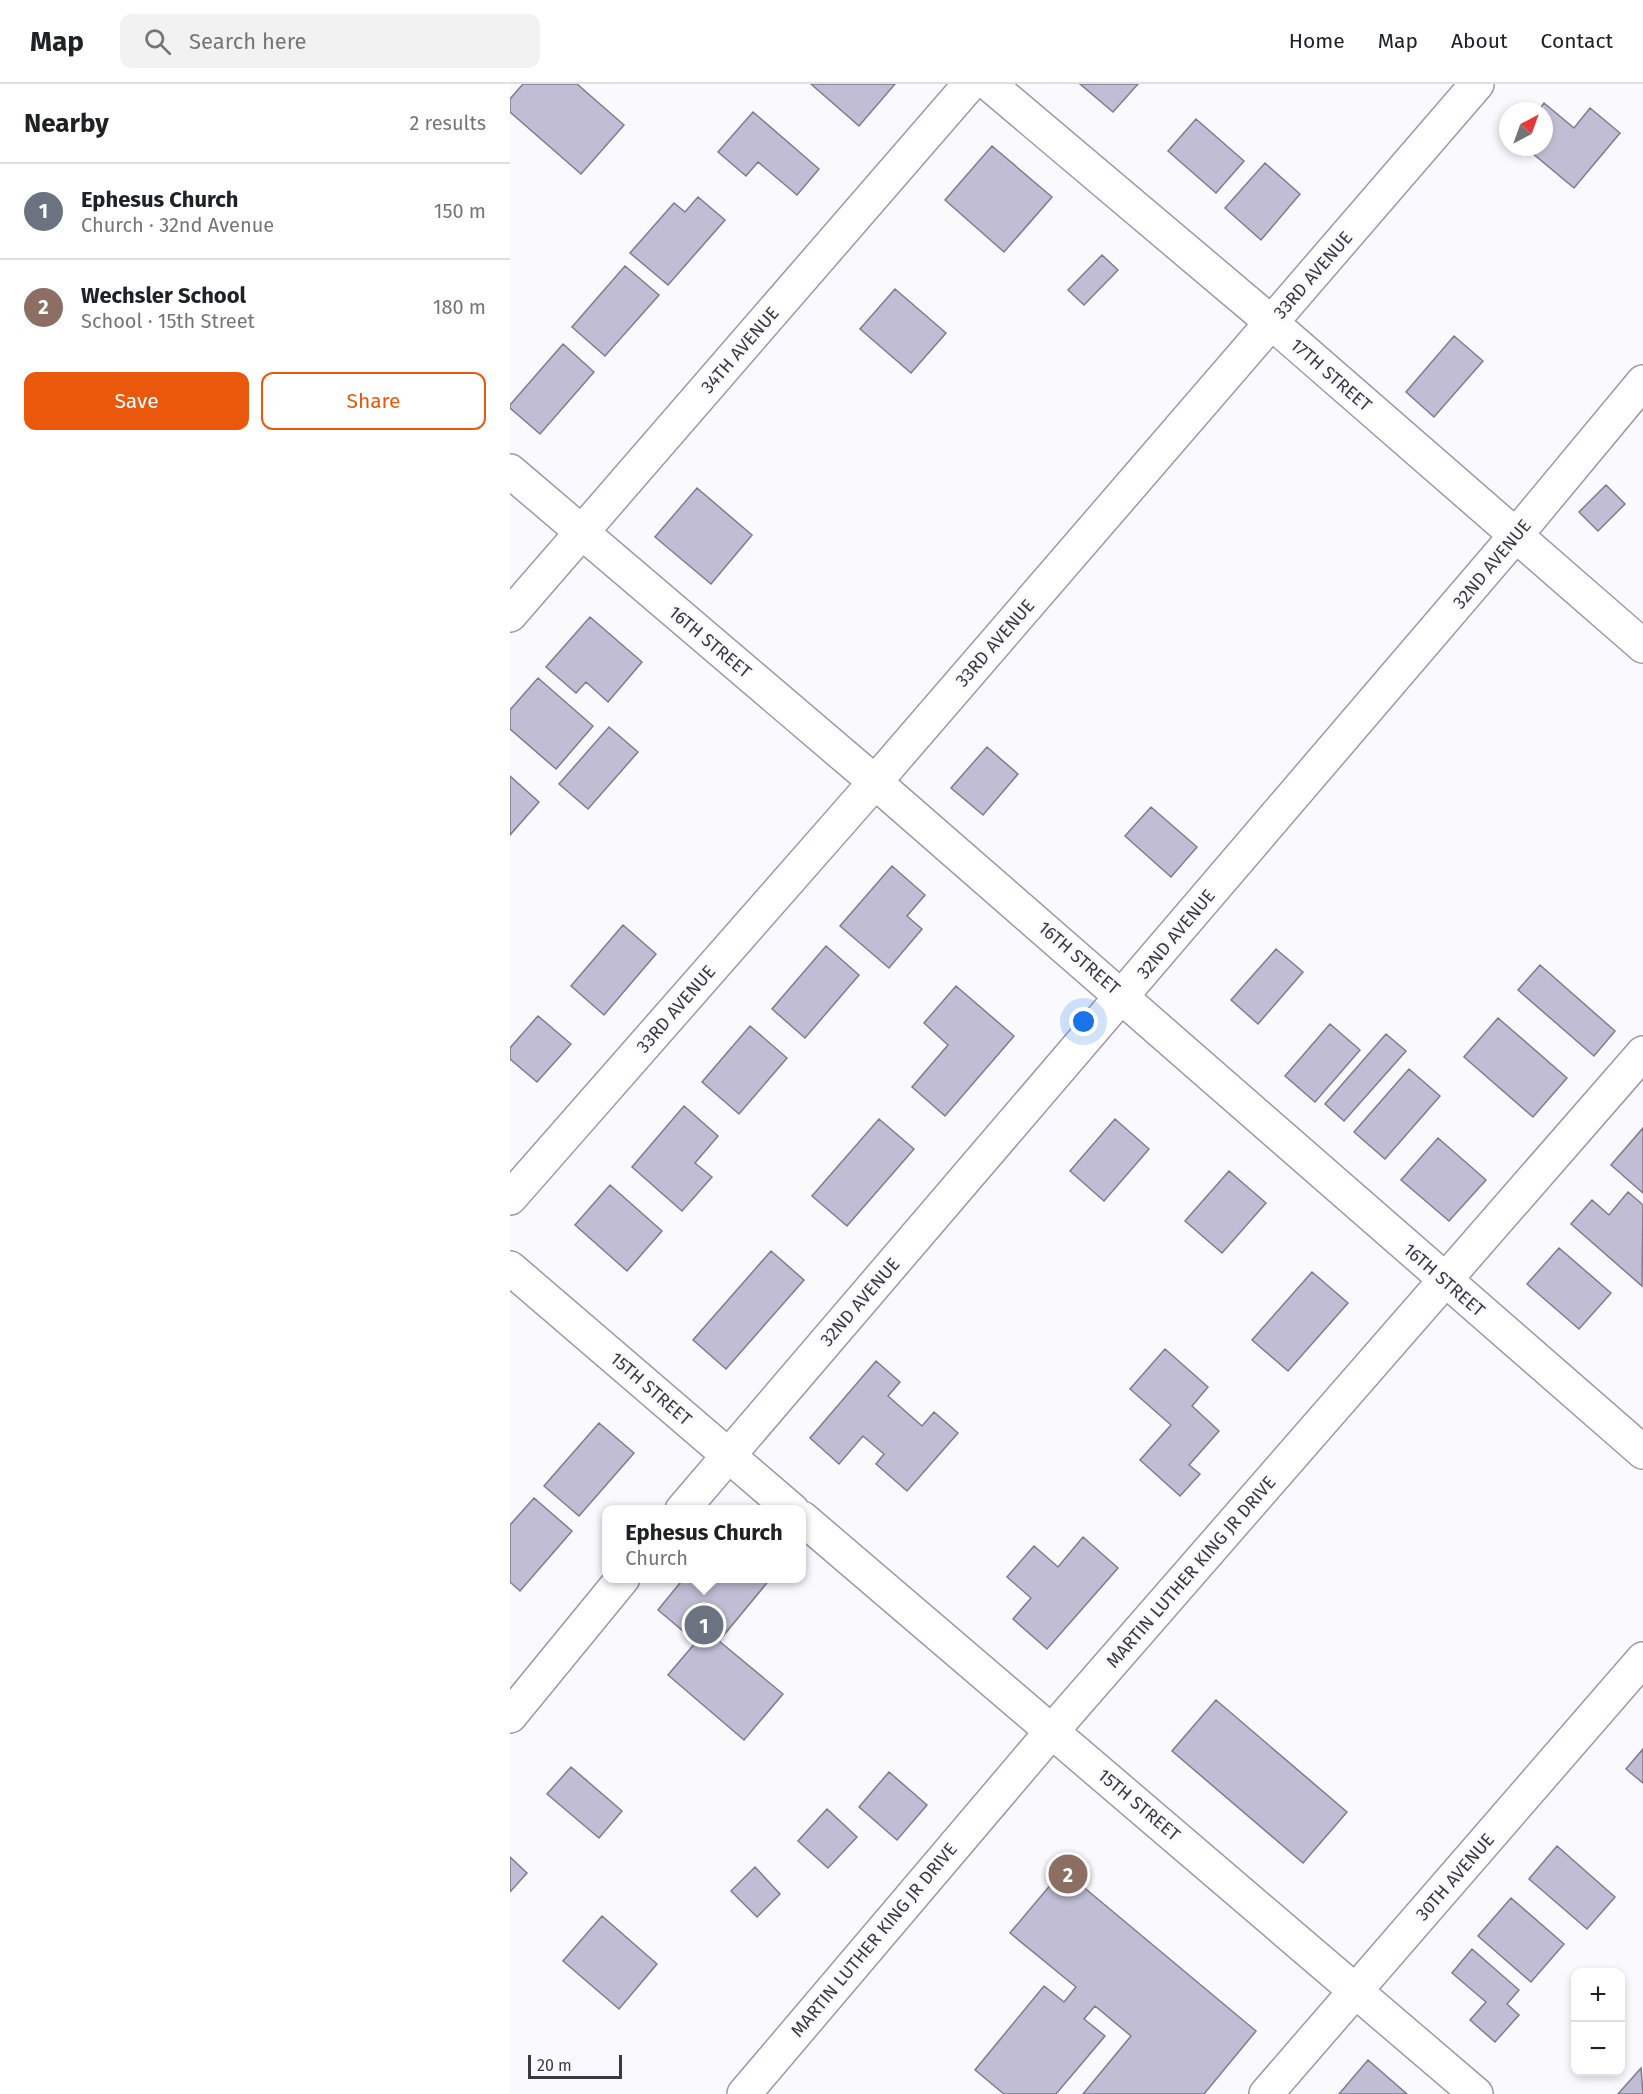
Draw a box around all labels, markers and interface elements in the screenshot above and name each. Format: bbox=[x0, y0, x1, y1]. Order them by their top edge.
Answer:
search box bbox=[120, 14, 540, 68]
text: Map bbox=[30, 25, 84, 58]
icon: search bbox=[141, 25, 174, 58]
text: Search here bbox=[189, 28, 307, 55]
text: Home bbox=[1289, 28, 1345, 54]
text: Map bbox=[1378, 28, 1418, 54]
text: About bbox=[1451, 28, 1508, 54]
text: Contact bbox=[1541, 28, 1613, 54]
north arrow bbox=[1499, 102, 1553, 156]
text: Nearby bbox=[24, 108, 109, 139]
text: 2 results bbox=[409, 111, 486, 135]
text: Ephesus Church bbox=[81, 186, 238, 213]
text: 1 bbox=[39, 199, 48, 223]
text: 150 m bbox=[434, 199, 486, 223]
text: Church · 32nd Avenue bbox=[81, 213, 274, 237]
street label: 33RD AVENUE bbox=[1269, 227, 1357, 323]
text: Wechsler School bbox=[81, 282, 246, 309]
text: 2 bbox=[38, 295, 49, 319]
text: 180 m bbox=[433, 295, 486, 319]
street label: 34TH AVENUE bbox=[696, 302, 784, 398]
text: School · 15th Street bbox=[81, 309, 255, 333]
street label: 17TH STREET bbox=[1286, 334, 1377, 417]
button: Save bbox=[24, 372, 249, 430]
button: Share bbox=[261, 372, 486, 430]
street label: 32ND AVENUE bbox=[1448, 515, 1536, 613]
street label: 33RD AVENUE bbox=[951, 595, 1039, 691]
street label: 16TH STREET bbox=[664, 601, 756, 683]
street label: 32ND AVENUE bbox=[1132, 885, 1220, 983]
street label: 16TH STREET bbox=[1034, 917, 1125, 1000]
street label: 33RD AVENUE bbox=[632, 961, 720, 1057]
your location bbox=[1069, 1007, 1098, 1036]
street label: 16TH STREET bbox=[1399, 1239, 1490, 1322]
street label: 32ND AVENUE bbox=[816, 1253, 904, 1351]
street label: 15TH STREET bbox=[606, 1348, 697, 1431]
street label: MARTIN LUTHER KING JR DRIVE bbox=[1102, 1472, 1280, 1672]
popup bbox=[602, 1505, 806, 1583]
text: Ephesus Church bbox=[625, 1519, 783, 1546]
text: Church bbox=[625, 1546, 688, 1570]
pin: 1 bbox=[684, 1602, 724, 1648]
street label: 15TH STREET bbox=[1093, 1764, 1185, 1846]
street label: 30TH AVENUE bbox=[1411, 1829, 1499, 1925]
street label: MARTIN LUTHER KING JR DRIVE bbox=[786, 1838, 962, 2042]
pin: 2 bbox=[1048, 1852, 1088, 1896]
map controls bbox=[1571, 1968, 1625, 2076]
button: + bbox=[1571, 1968, 1625, 2022]
button: − bbox=[1571, 2022, 1625, 2076]
scale bar bbox=[528, 2052, 622, 2080]
text: 20 m bbox=[537, 2056, 572, 2075]

